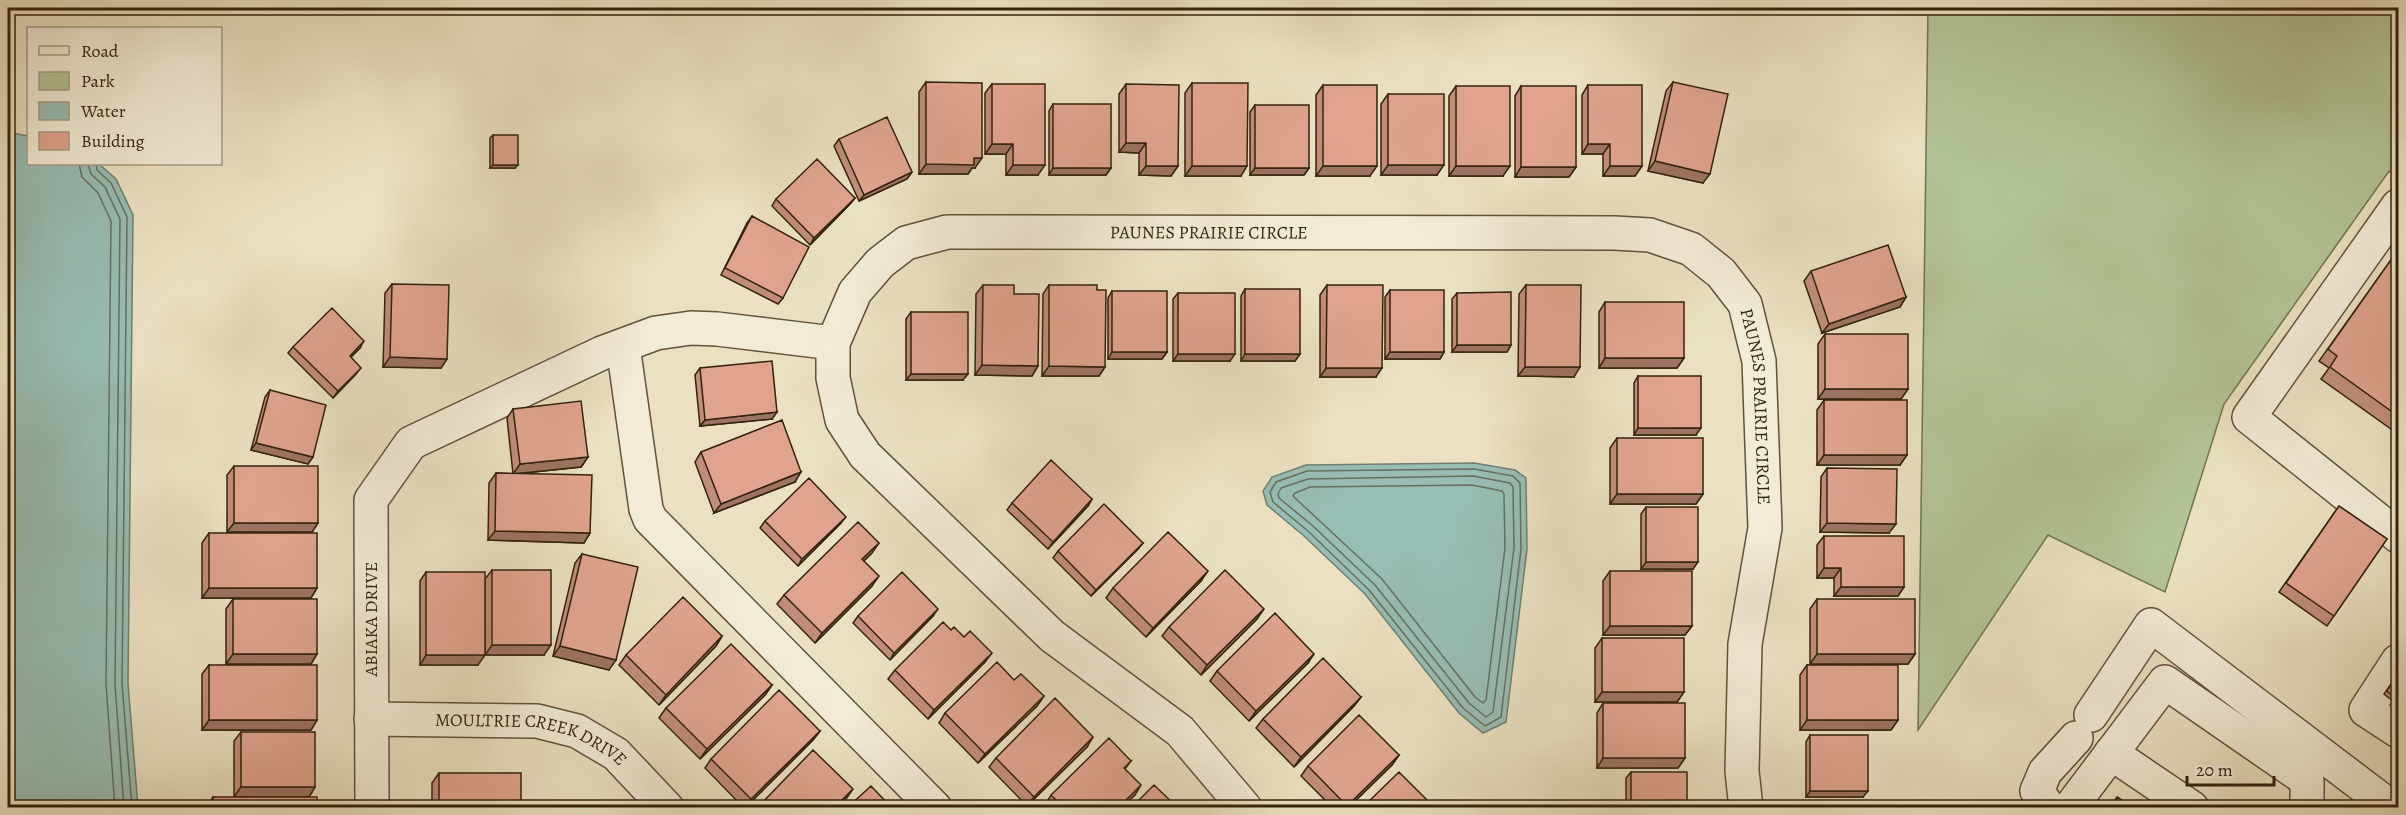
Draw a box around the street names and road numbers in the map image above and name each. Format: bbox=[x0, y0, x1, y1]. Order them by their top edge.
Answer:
street label: PAUNES PRAIRIE CIRCLE bbox=[1110, 220, 1308, 245]
street label: PAUNES PRAIRIE CIRCLE bbox=[1734, 306, 1776, 505]
street label: ABIAKA DRIVE bbox=[359, 562, 383, 677]
street label: MOULTRIE CREEK DRIVE bbox=[435, 708, 633, 771]

